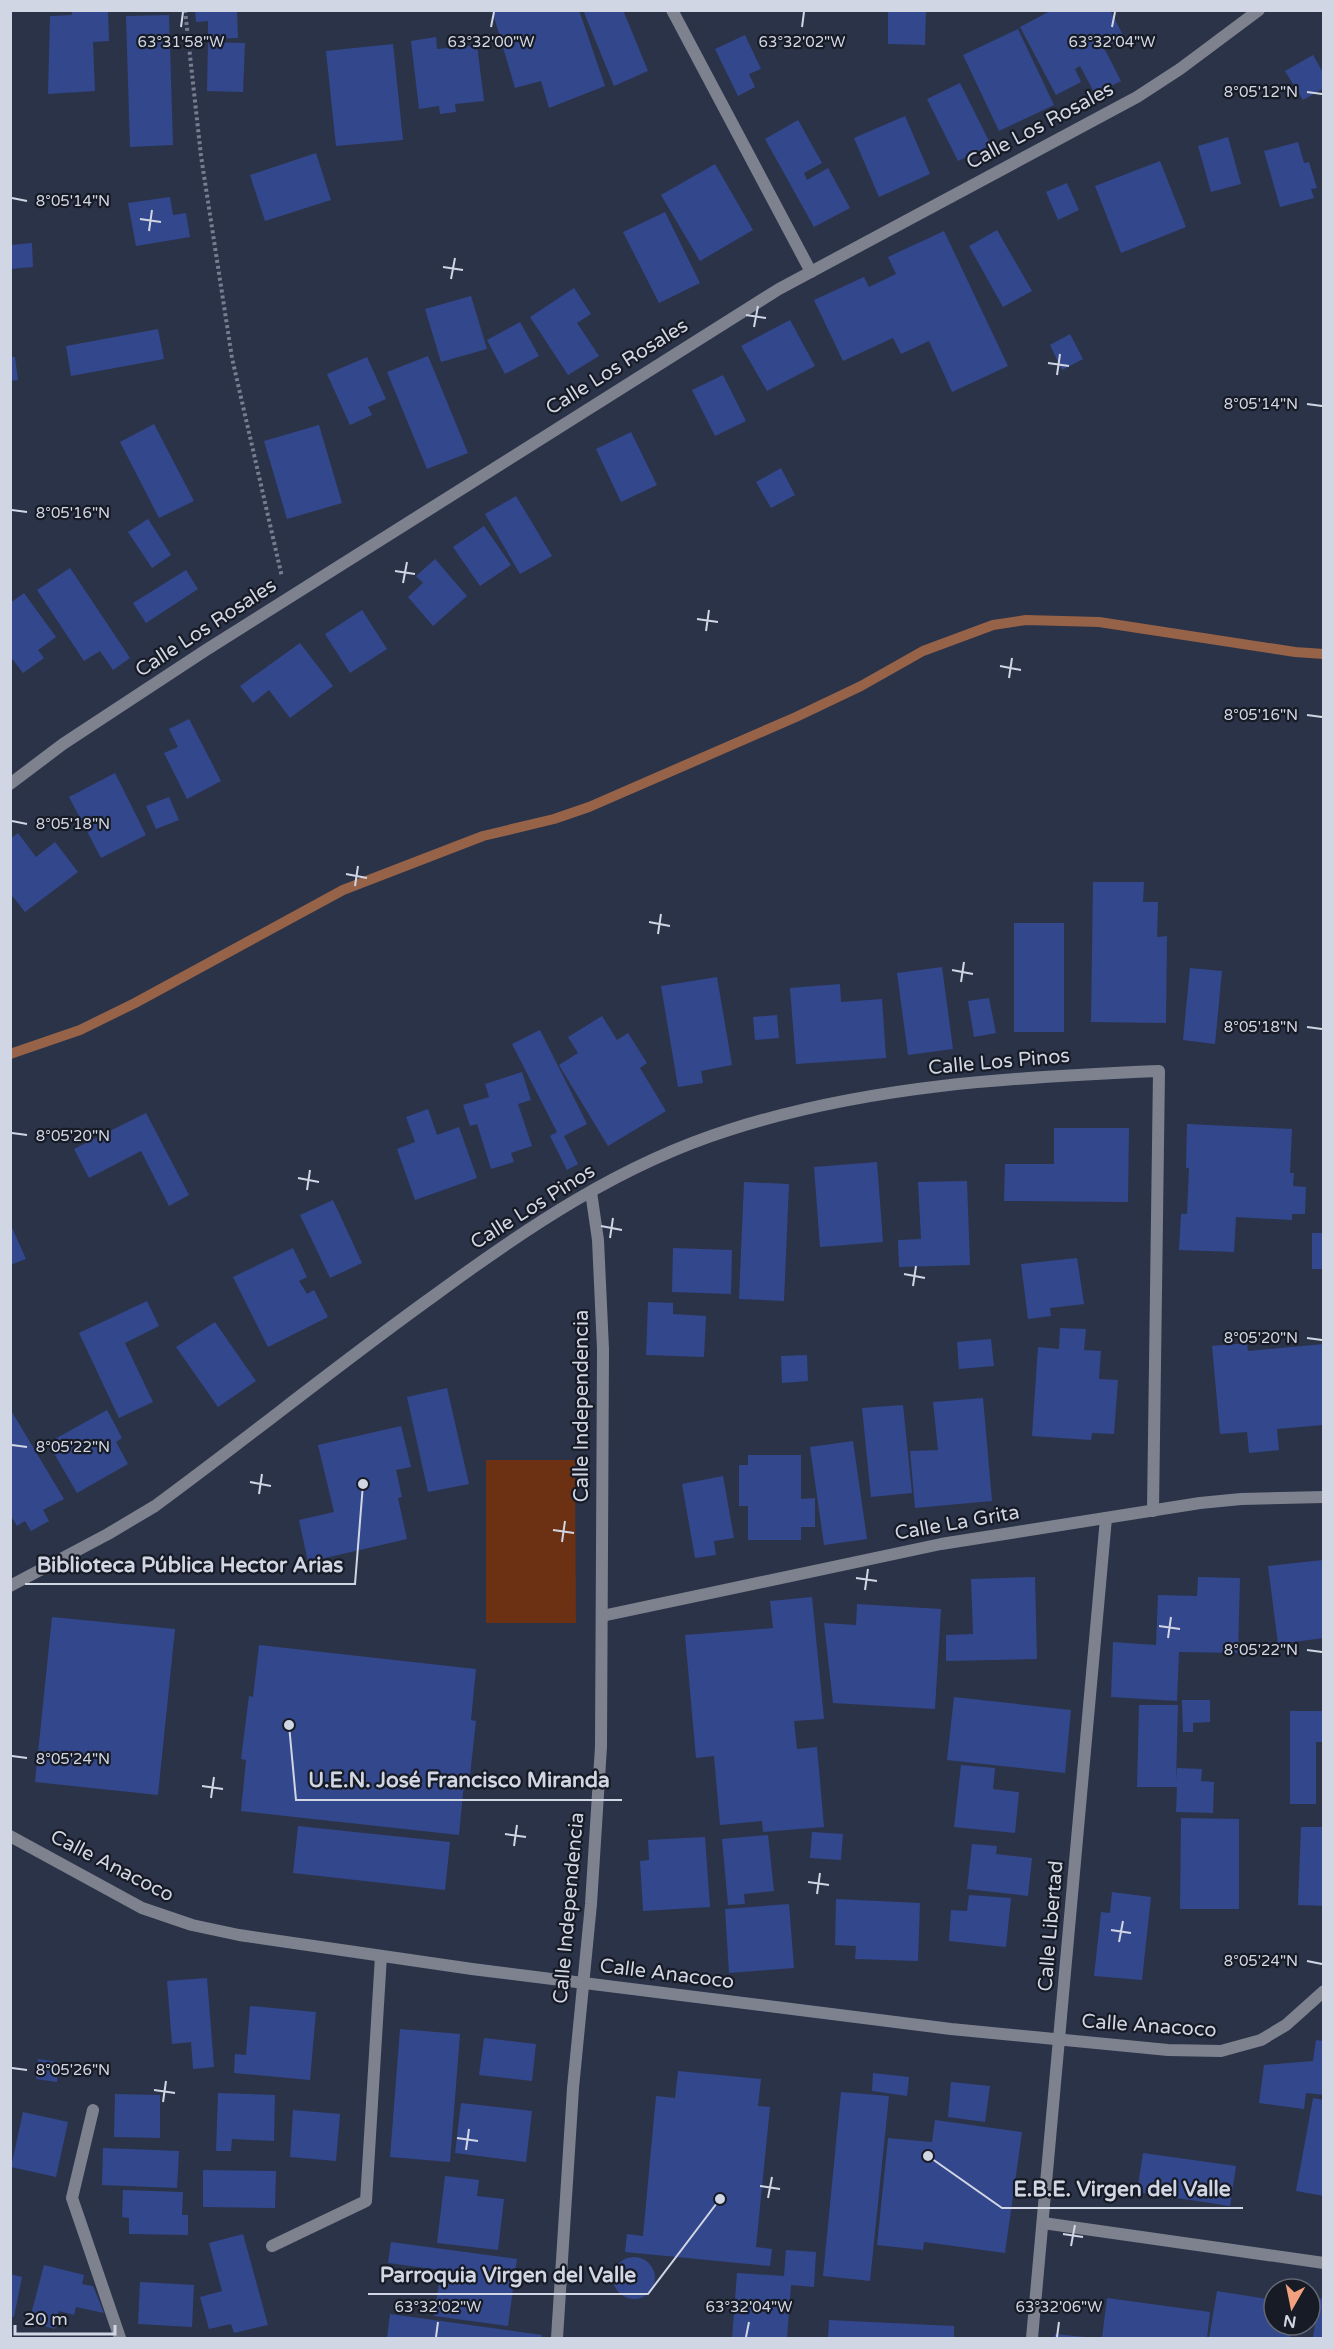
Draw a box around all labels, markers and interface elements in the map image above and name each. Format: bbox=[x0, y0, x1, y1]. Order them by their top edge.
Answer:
text: 63°31'58"W bbox=[138, 33, 224, 51]
text: 63°32'00"W bbox=[448, 33, 534, 51]
text: 63°32'02"W bbox=[759, 33, 845, 51]
text: 63°32'04"W bbox=[1069, 33, 1155, 51]
street label: Calle Los Rosales bbox=[962, 77, 1118, 175]
text: 8°05'12"N bbox=[1224, 83, 1298, 101]
text: 8°05'14"N bbox=[36, 192, 110, 210]
street label: Calle Los Rosales bbox=[541, 314, 693, 420]
text: 8°05'14"N bbox=[1224, 395, 1298, 413]
text: 8°05'16"N bbox=[36, 504, 110, 522]
street label: Calle Los Rosales bbox=[131, 573, 281, 683]
text: 8°05'16"N bbox=[1224, 706, 1298, 724]
text: 8°05'18"N bbox=[36, 815, 110, 833]
text: 8°05'18"N bbox=[1224, 1018, 1298, 1036]
street label: Calle Los Pinos bbox=[927, 1044, 1071, 1080]
text: 8°05'20"N bbox=[36, 1127, 110, 1145]
street label: Calle Los Pinos bbox=[466, 1159, 600, 1255]
street label: Calle Independencia bbox=[570, 1310, 594, 1502]
text: 8°05'20"N bbox=[1224, 1329, 1298, 1347]
text: 8°05'22"N bbox=[36, 1438, 110, 1456]
street label: Calle La Grita bbox=[893, 1500, 1021, 1546]
callout: Biblioteca Pública Hector Arias bbox=[25, 1545, 355, 1584]
text: Biblioteca Pública Hector Arias bbox=[37, 1553, 343, 1578]
text: 8°05'22"N bbox=[1224, 1641, 1298, 1659]
text: 8°05'24"N bbox=[36, 1750, 110, 1768]
callout: U.E.N. José Francisco Miranda bbox=[296, 1761, 622, 1800]
text: U.E.N. José Francisco Miranda bbox=[308, 1768, 610, 1793]
street label: Calle Independencia bbox=[549, 1811, 589, 2005]
street label: Calle Anacoco bbox=[46, 1825, 178, 1907]
street label: Calle Libertad bbox=[1033, 1860, 1069, 1992]
text: 8°05'24"N bbox=[1224, 1952, 1298, 1970]
street label: Calle Anacoco bbox=[598, 1954, 736, 1994]
street label: Calle Anacoco bbox=[1081, 2009, 1217, 2043]
text: 8°05'26"N bbox=[36, 2061, 110, 2079]
callout: E.B.E. Virgen del Valle bbox=[1002, 2169, 1243, 2208]
text: E.B.E. Virgen del Valle bbox=[1013, 2177, 1231, 2202]
callout: Parroquia Virgen del Valle bbox=[368, 2255, 648, 2294]
text: Parroquia Virgen del Valle bbox=[380, 2263, 636, 2288]
north arrow bbox=[1262, 2277, 1322, 2337]
scale bar bbox=[15, 2298, 116, 2336]
text: 63°32'02"W bbox=[395, 2298, 481, 2316]
text: 63°32'04"W bbox=[706, 2298, 792, 2316]
text: 63°32'06"W bbox=[1016, 2298, 1102, 2316]
text: 20 m bbox=[24, 2308, 68, 2330]
text: N bbox=[1282, 2310, 1298, 2332]

